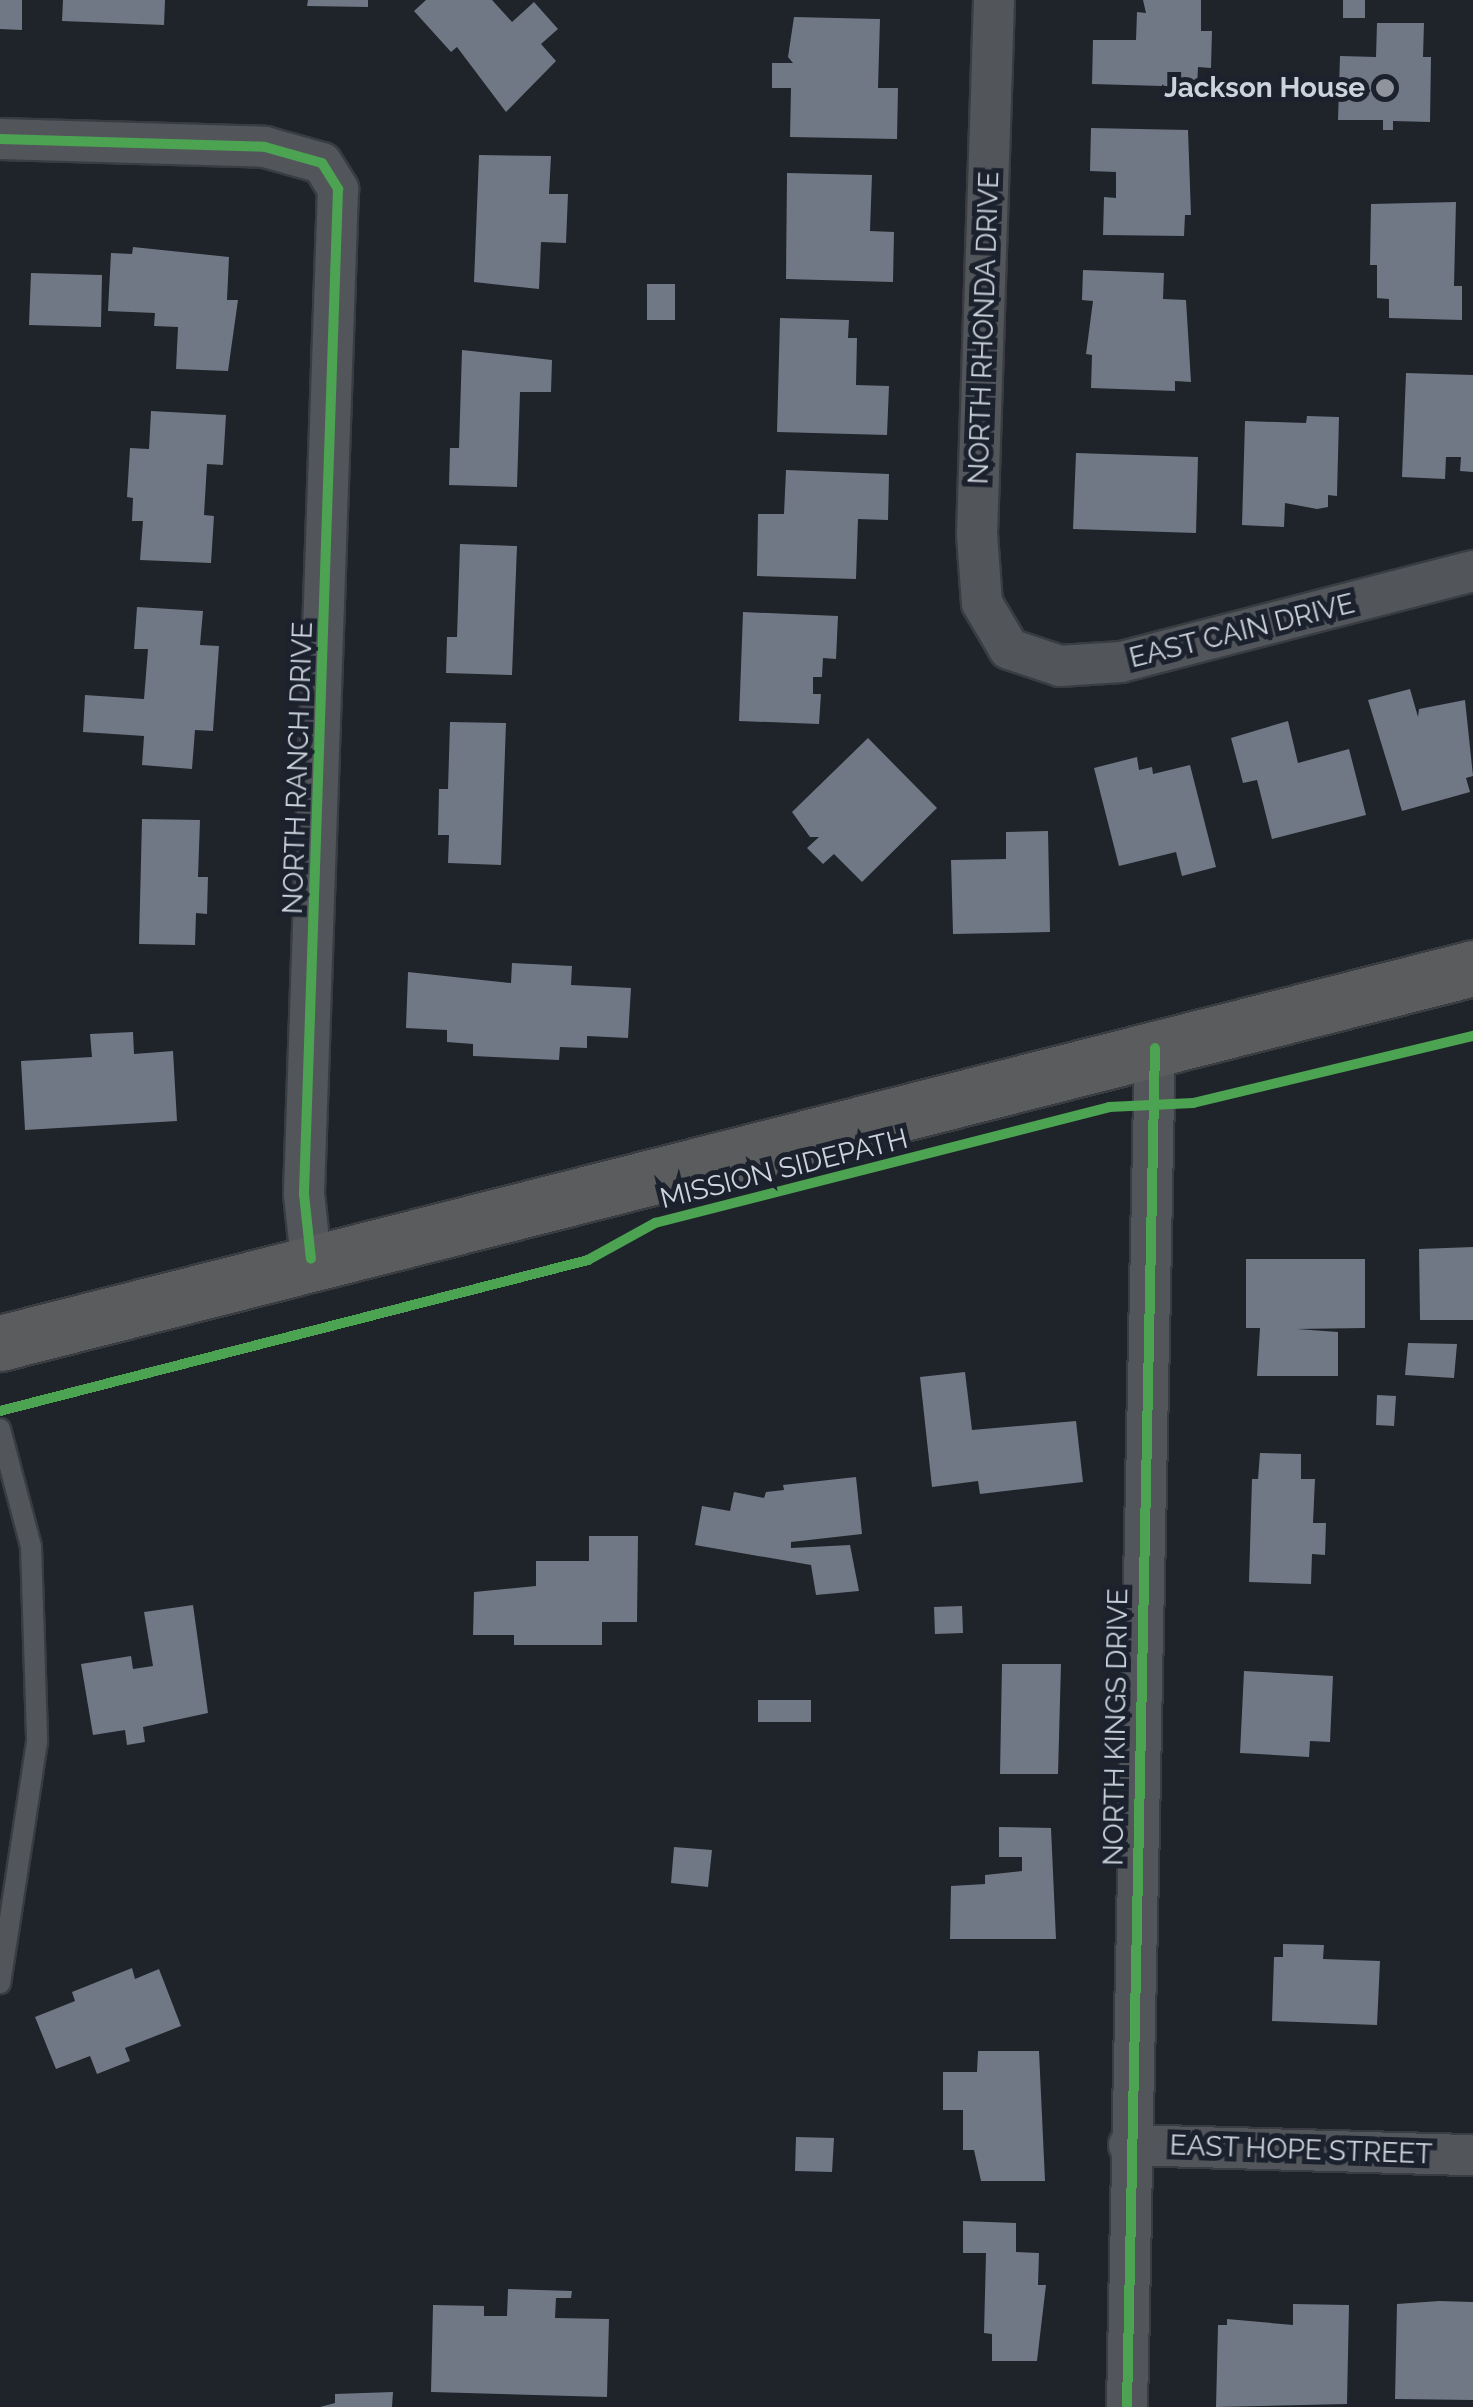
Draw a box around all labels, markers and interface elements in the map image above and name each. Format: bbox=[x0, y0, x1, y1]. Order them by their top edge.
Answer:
place label: Jackson House bbox=[1164, 71, 1365, 105]
marker: Jackson House bbox=[1374, 77, 1396, 99]
street label: NORTH RHONDA DRIVE bbox=[962, 171, 1006, 485]
street label: EAST CAIN DRIVE bbox=[1126, 587, 1358, 675]
street label: NORTH RANCH DRIVE bbox=[276, 621, 320, 915]
street label: MISSION SIDEPATH bbox=[657, 1122, 911, 1216]
street label: NORTH KINGS DRIVE bbox=[1097, 1588, 1135, 1866]
street label: EAST HOPE STREET bbox=[1169, 2129, 1433, 2171]

